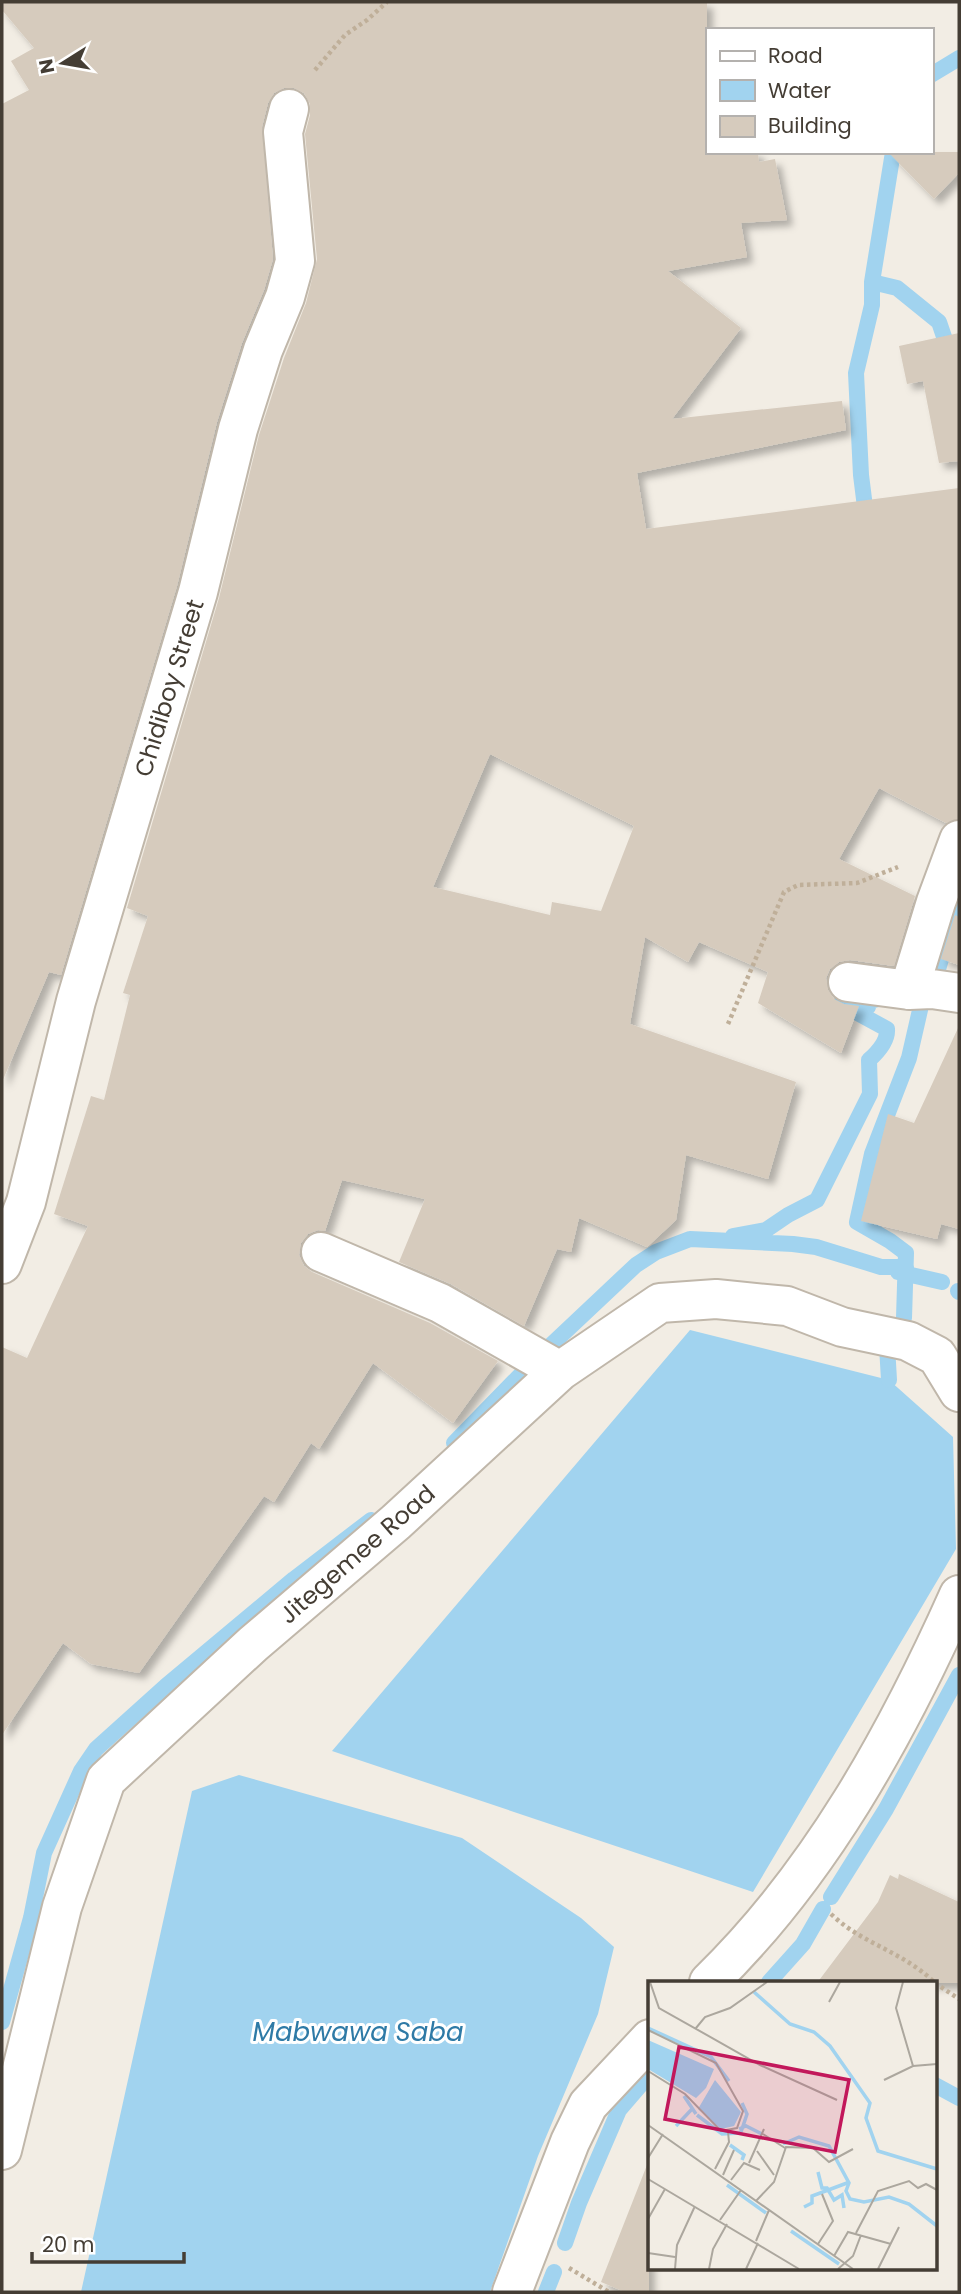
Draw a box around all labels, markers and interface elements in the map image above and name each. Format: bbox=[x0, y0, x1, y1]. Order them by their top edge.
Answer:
north arrow bbox=[28, 28, 98, 98]
legend bbox=[706, 28, 933, 154]
text: Road bbox=[768, 41, 823, 70]
text: N bbox=[32, 57, 61, 76]
text: Water bbox=[768, 76, 831, 105]
text: Building bbox=[768, 111, 852, 140]
street label: Chidiboy Street bbox=[126, 595, 212, 781]
street label: Jitegemee Road bbox=[272, 1477, 442, 1631]
inset map bbox=[648, 1981, 936, 2270]
water label: Mabwawa Saba bbox=[253, 2014, 463, 2050]
scale bar bbox=[32, 2220, 184, 2264]
text: 20 m bbox=[42, 2230, 95, 2259]

